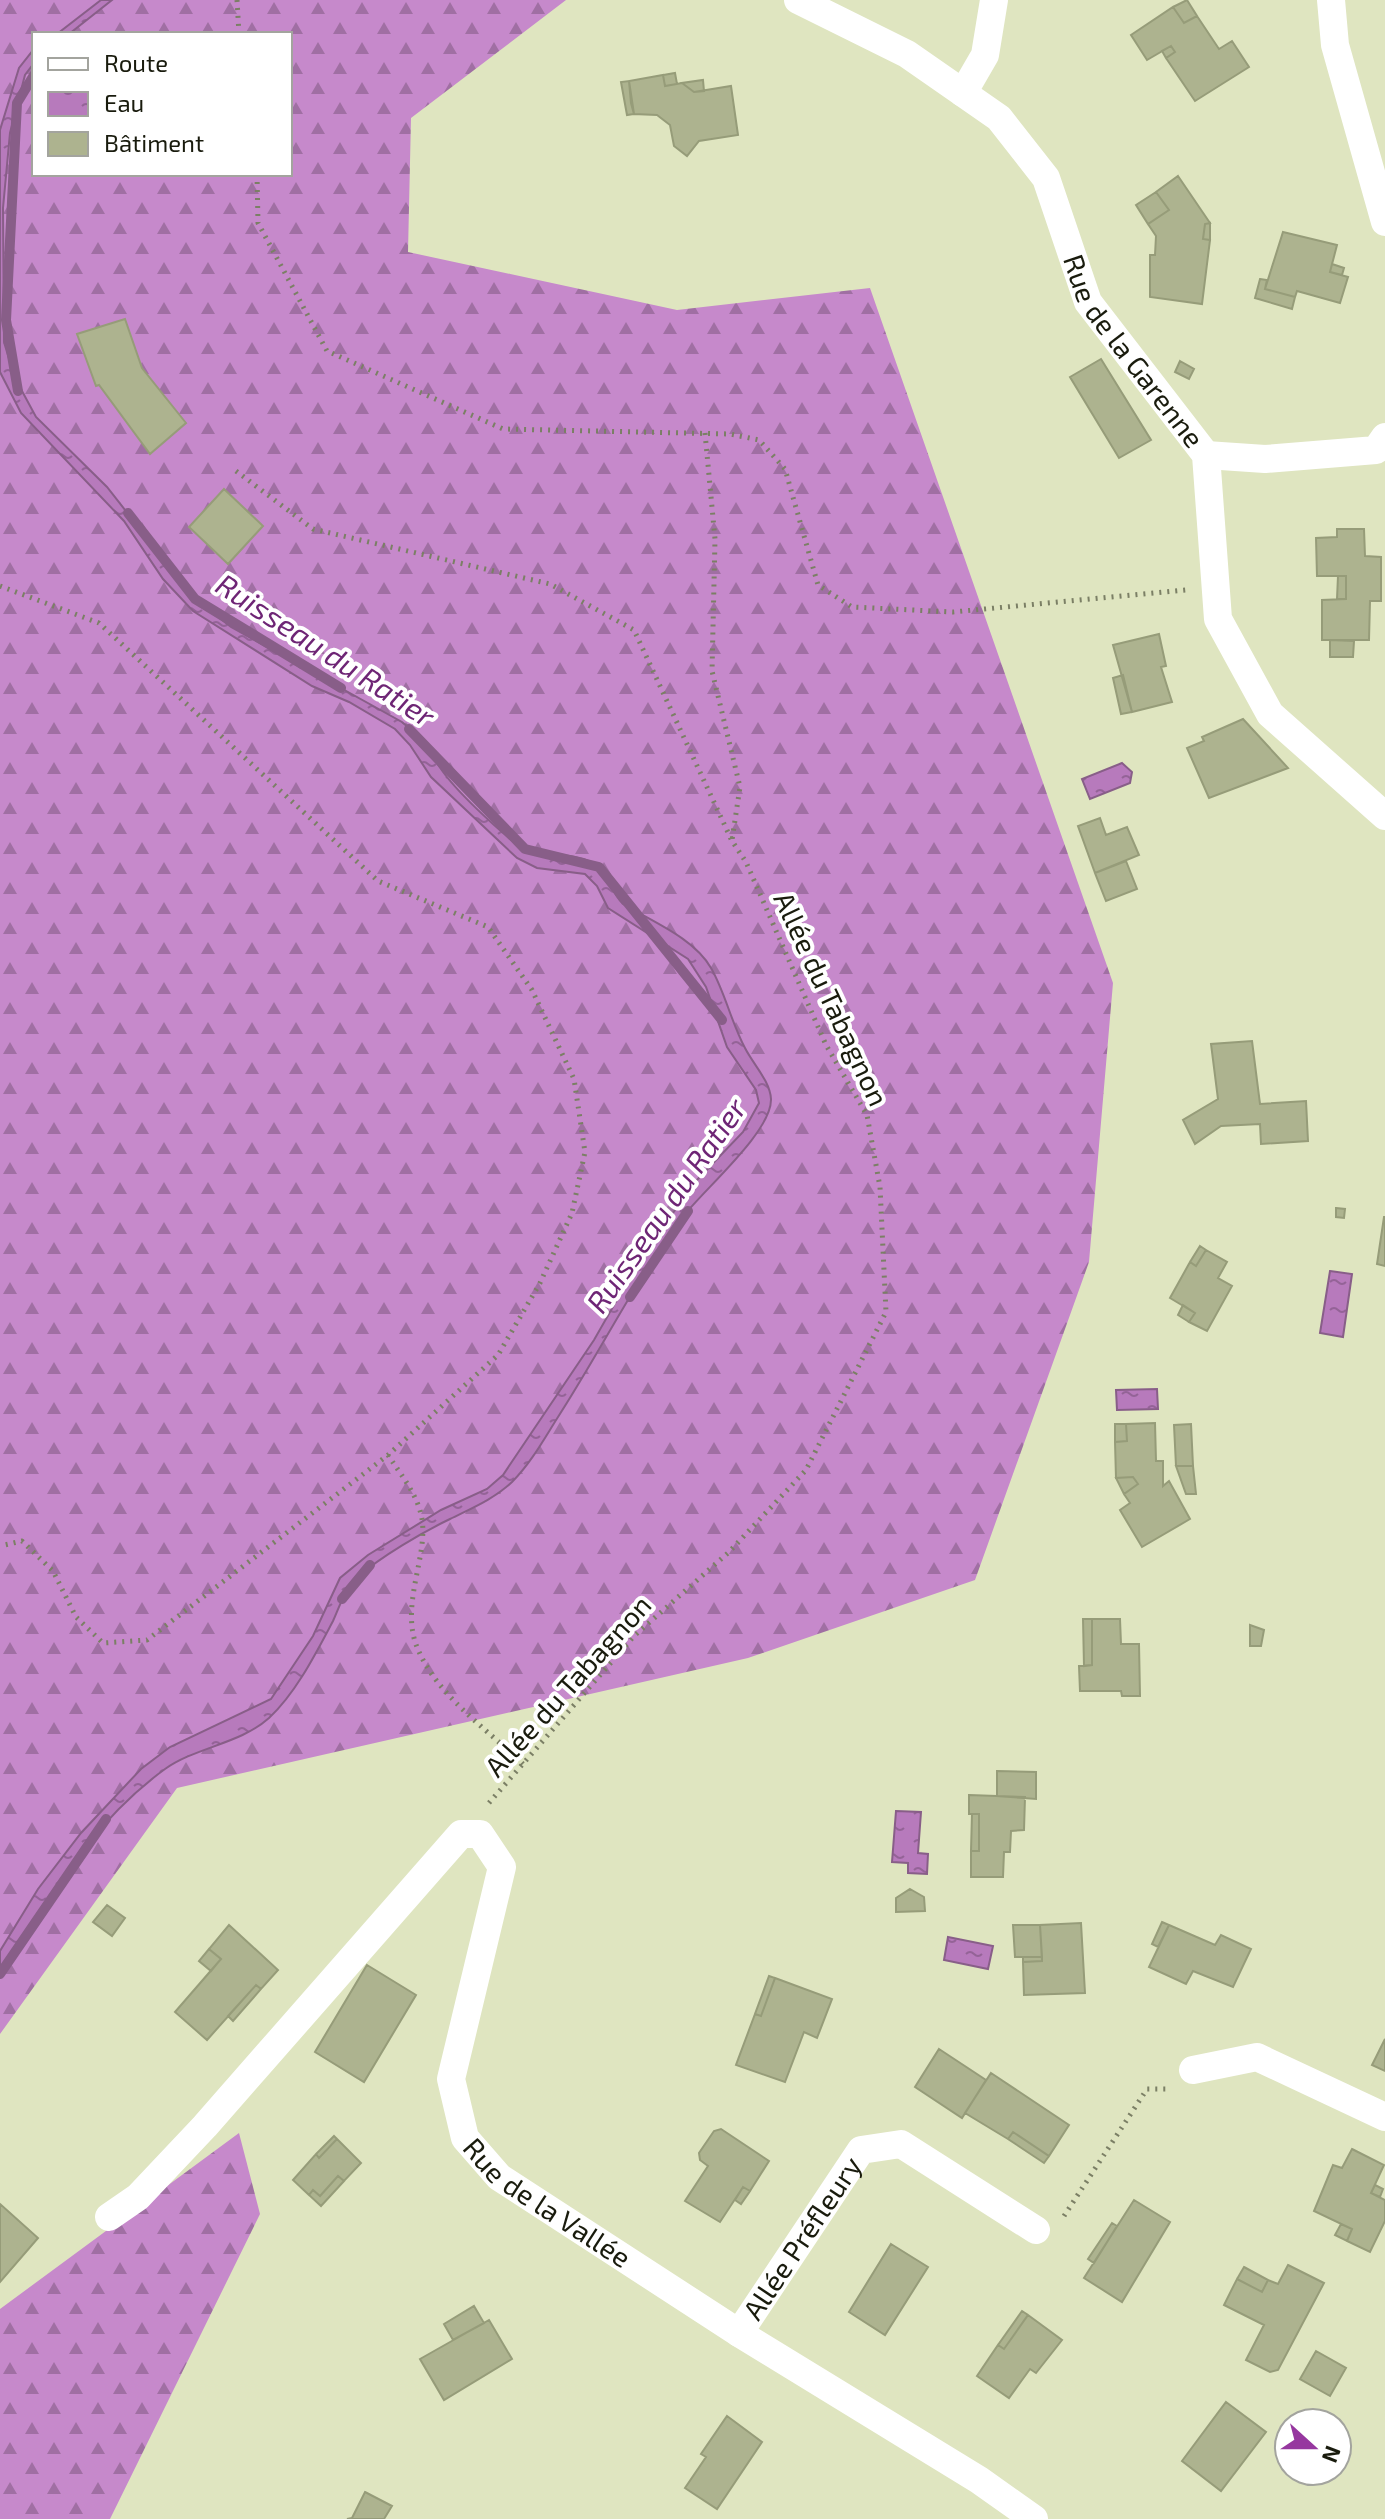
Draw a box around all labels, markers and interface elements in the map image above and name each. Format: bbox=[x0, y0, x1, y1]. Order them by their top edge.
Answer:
legend bbox=[32, 32, 292, 176]
text: Route bbox=[104, 48, 168, 77]
text: Eau bbox=[104, 88, 144, 117]
text: Bâtiment bbox=[104, 128, 204, 157]
street label: Rue de la Garenne bbox=[1057, 250, 1212, 454]
water label: Ruisseau du Ratier bbox=[210, 565, 443, 734]
street label: Allée du Tabagnon bbox=[767, 886, 896, 1111]
water label: Ruisseau du Ratier bbox=[578, 1090, 753, 1319]
street label: Allée du Tabagnon bbox=[477, 1588, 658, 1783]
street label: Rue de la Vallée bbox=[457, 2130, 638, 2274]
street label: Allée Préfleury bbox=[735, 2150, 868, 2326]
north arrow bbox=[1273, 2407, 1353, 2487]
text: N bbox=[1318, 2442, 1348, 2467]

